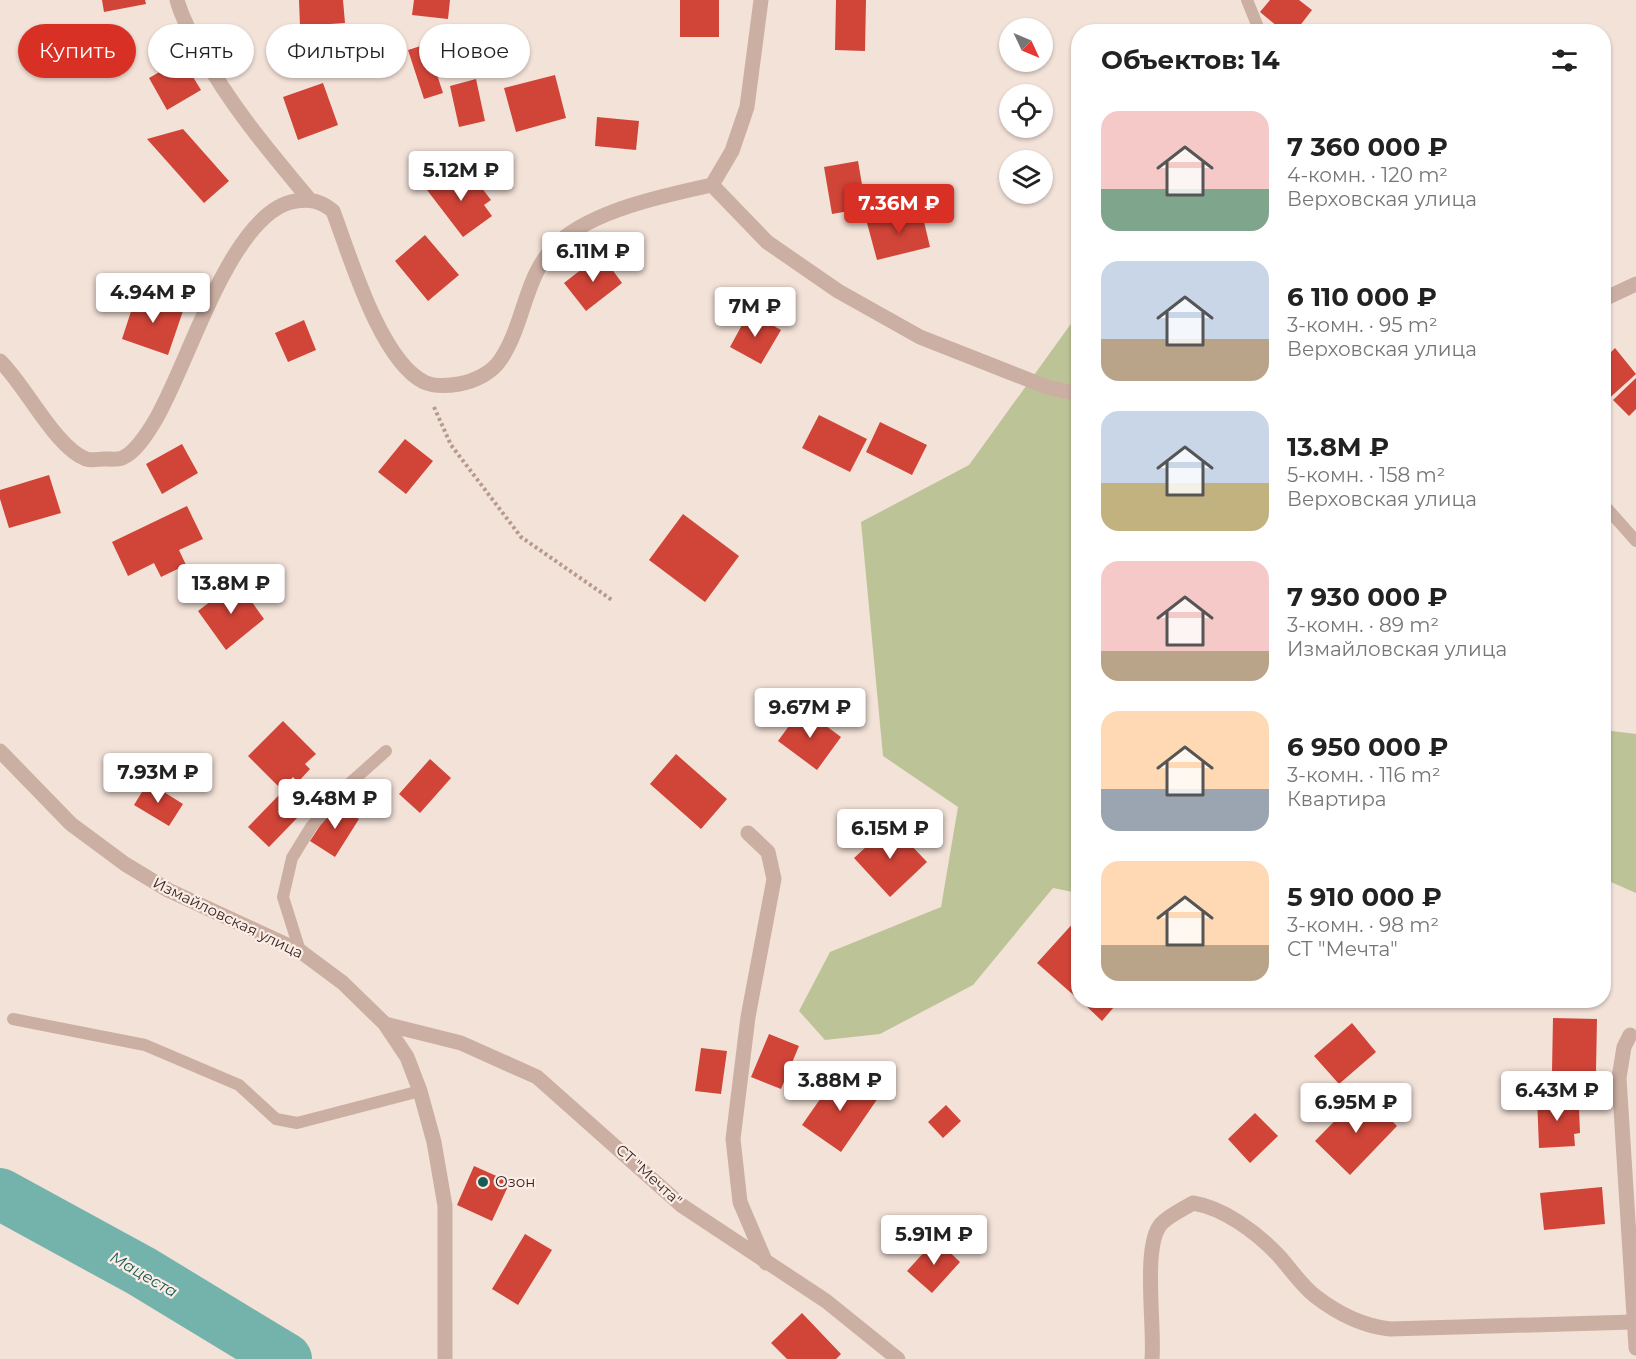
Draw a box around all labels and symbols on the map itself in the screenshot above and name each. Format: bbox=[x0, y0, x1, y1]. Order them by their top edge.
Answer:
north arrow bbox=[999, 18, 1053, 72]
pin: 5.12M ₽ bbox=[406, 151, 516, 202]
pin: 7.36M ₽ bbox=[844, 184, 954, 235]
pin: 6.11M ₽ bbox=[538, 232, 648, 283]
pin: 4.94M ₽ bbox=[98, 273, 208, 324]
pin: 7M ₽ bbox=[719, 287, 791, 338]
pin: 13.8M ₽ bbox=[176, 564, 286, 615]
pin: 9.67M ₽ bbox=[755, 688, 865, 739]
pin: 7.93M ₽ bbox=[103, 753, 213, 804]
pin: 9.48M ₽ bbox=[280, 779, 390, 830]
pin: 6.15M ₽ bbox=[835, 809, 945, 860]
street label: Измайловская улица bbox=[150, 873, 307, 962]
pin: 3.88M ₽ bbox=[785, 1061, 895, 1112]
pin: 6.43M ₽ bbox=[1502, 1071, 1612, 1122]
pin: 6.95M ₽ bbox=[1301, 1083, 1411, 1134]
street label: СТ "Мечта" bbox=[612, 1140, 687, 1209]
place label: Озон bbox=[495, 1172, 535, 1191]
marker: Озон bbox=[476, 1175, 490, 1189]
pin: 5.91M ₽ bbox=[879, 1215, 989, 1266]
water label: Мацеста bbox=[107, 1248, 181, 1301]

